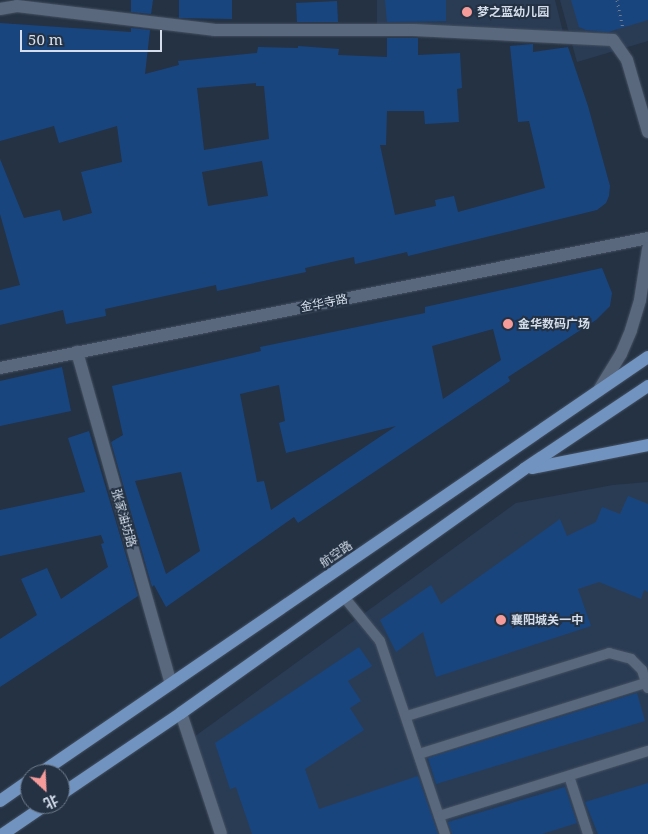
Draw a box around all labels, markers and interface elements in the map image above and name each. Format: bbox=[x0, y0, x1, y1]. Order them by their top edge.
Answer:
place label: 梦之蓝幼儿园 bbox=[477, 5, 549, 19]
marker: 梦之蓝幼儿园 bbox=[461, 6, 473, 18]
scale bar bbox=[22, 20, 165, 52]
text: 50 m bbox=[28, 29, 63, 49]
street label: 金华寺路 bbox=[299, 291, 349, 315]
place label: 金华数码广场 bbox=[518, 317, 590, 331]
marker: 金华数码广场 bbox=[502, 318, 514, 330]
street label: 张家油坊路 bbox=[109, 487, 139, 549]
street label: 航空路 bbox=[317, 538, 355, 570]
place label: 襄阳城关一中 bbox=[511, 613, 583, 627]
marker: 襄阳城关一中 bbox=[495, 614, 507, 626]
north arrow bbox=[20, 764, 70, 814]
text: 北 bbox=[41, 791, 61, 814]

